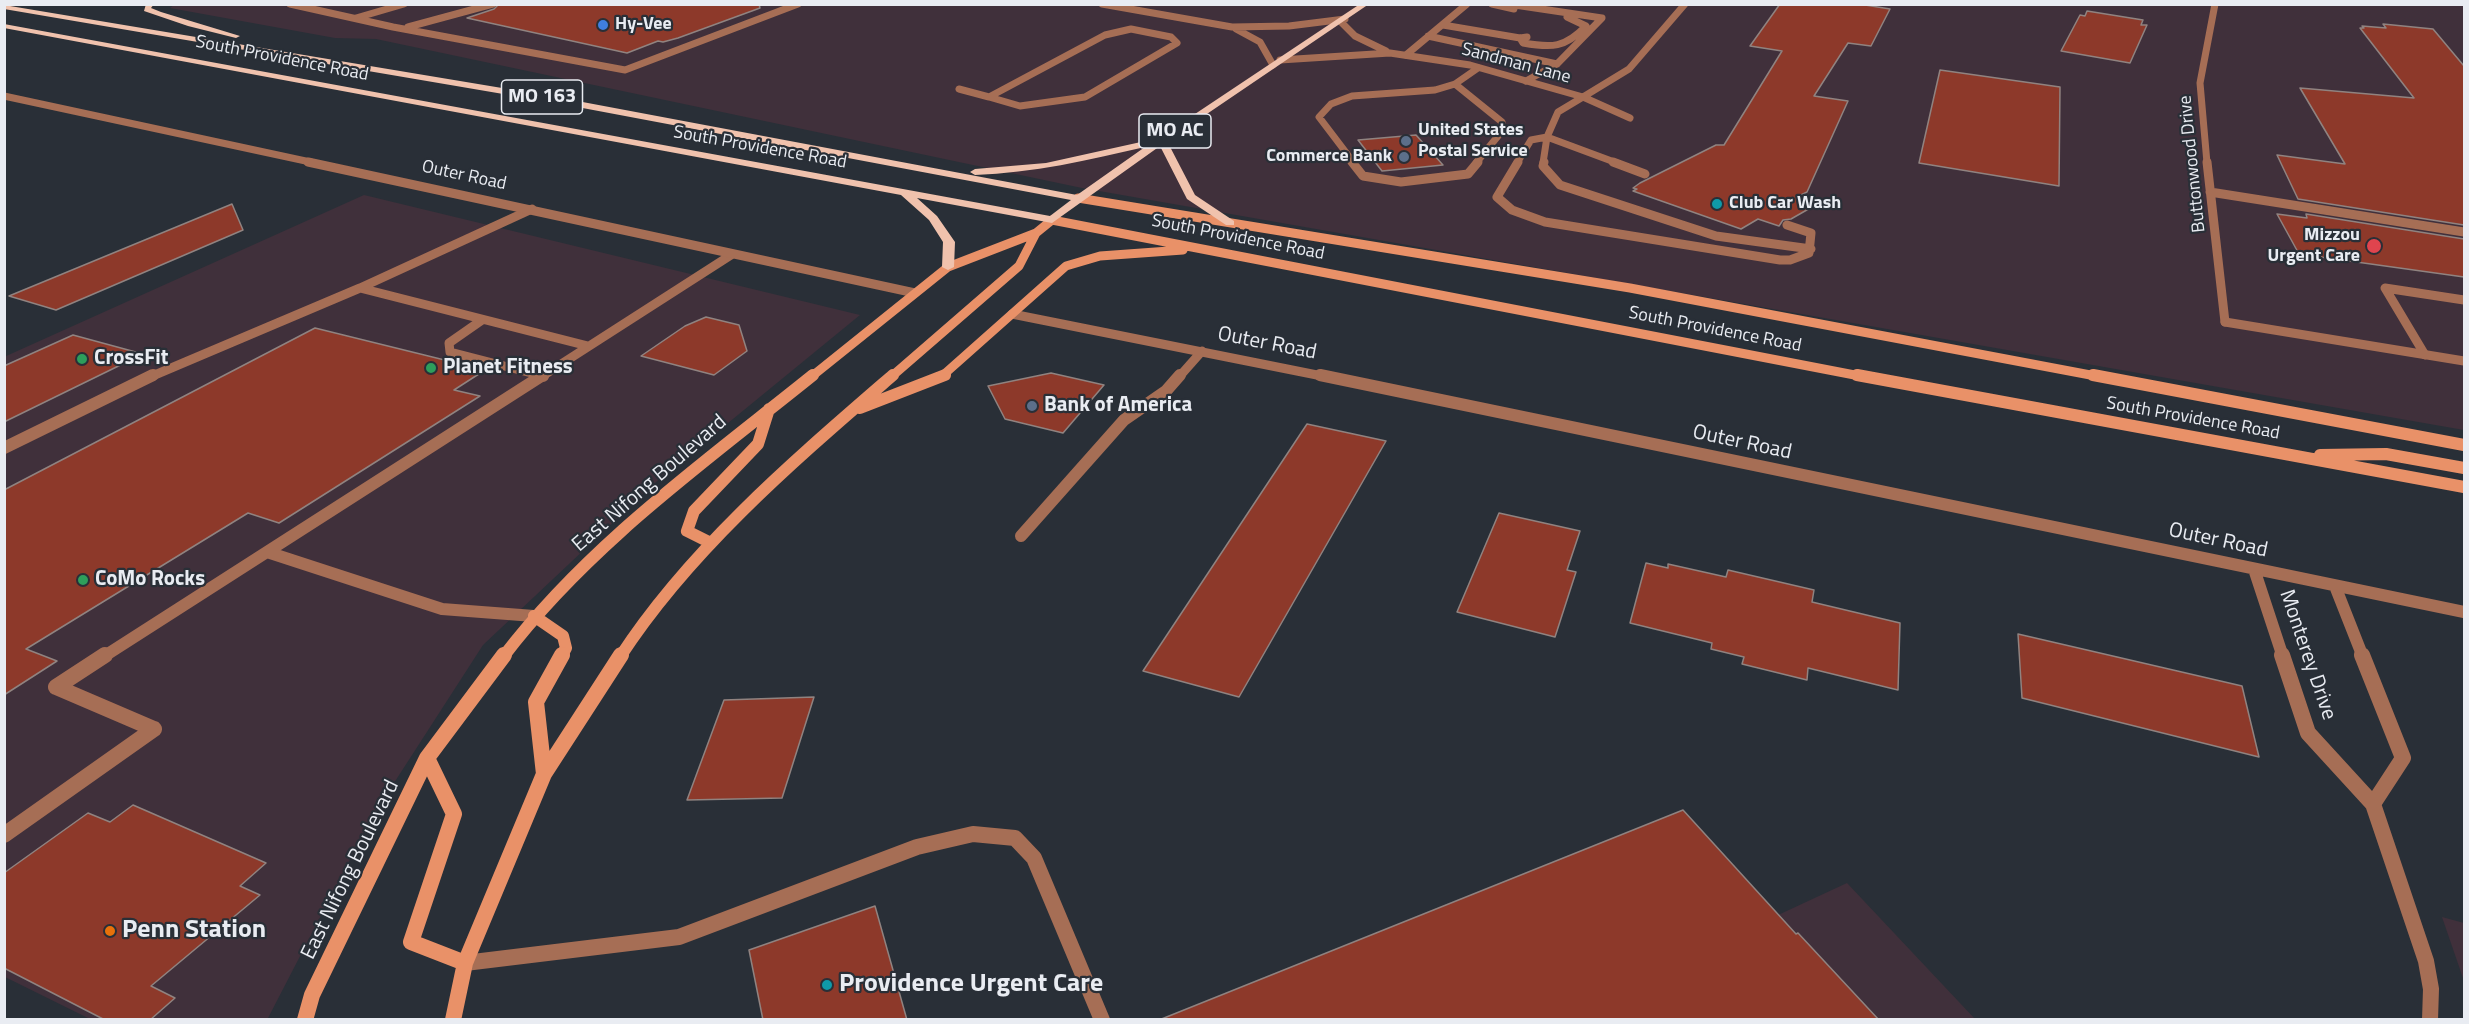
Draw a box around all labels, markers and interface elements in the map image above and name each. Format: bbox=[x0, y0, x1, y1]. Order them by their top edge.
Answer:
place label: Hy-Vee bbox=[615, 14, 672, 36]
marker: Hy-Vee bbox=[596, 18, 610, 32]
street label: South Providence Road bbox=[194, 32, 370, 86]
street label: Sandman Lane bbox=[1459, 39, 1573, 89]
road number: MO 163 bbox=[502, 80, 582, 114]
street label: Buttonwood Drive bbox=[2175, 94, 2211, 234]
road number: MO AC bbox=[1139, 114, 1211, 148]
place label: United States Postal Service bbox=[1418, 120, 1528, 162]
street label: South Providence Road bbox=[672, 122, 848, 174]
marker: United States Postal Service bbox=[1399, 134, 1413, 148]
place label: Commerce Bank bbox=[1266, 146, 1392, 168]
marker: Commerce Bank bbox=[1397, 150, 1411, 164]
street label: Outer Road bbox=[420, 156, 508, 196]
place label: Club Car Wash bbox=[1729, 193, 1841, 215]
marker: Club Car Wash bbox=[1710, 197, 1724, 211]
street label: South Providence Road bbox=[1150, 211, 1326, 265]
place label: Mizzou Urgent Care bbox=[2268, 225, 2360, 268]
marker: Mizzou Urgent Care bbox=[2365, 237, 2383, 255]
street label: South Providence Road bbox=[1627, 303, 1803, 357]
street label: Outer Road bbox=[1215, 322, 1319, 366]
place label: CrossFit bbox=[94, 346, 168, 372]
marker: CrossFit bbox=[75, 352, 89, 366]
place label: Planet Fitness bbox=[443, 355, 573, 381]
marker: Planet Fitness bbox=[424, 361, 438, 375]
place label: Bank of America bbox=[1044, 393, 1192, 419]
street label: South Providence Road bbox=[2105, 393, 2281, 445]
marker: Bank of America bbox=[1025, 399, 1039, 413]
street label: East Nifong Boulevard bbox=[568, 410, 732, 558]
street label: Outer Road bbox=[1690, 420, 1794, 466]
street label: Outer Road bbox=[2166, 518, 2270, 564]
place label: CoMo Rocks bbox=[95, 567, 205, 593]
marker: CoMo Rocks bbox=[76, 573, 90, 587]
street label: Monterey Drive bbox=[2273, 587, 2341, 723]
street label: East Nifong Boulevard bbox=[297, 776, 405, 964]
place label: Penn Station bbox=[122, 915, 266, 947]
marker: Penn Station bbox=[103, 924, 117, 938]
place label: Providence Urgent Care bbox=[839, 969, 1103, 1001]
marker: Providence Urgent Care bbox=[820, 978, 834, 992]

